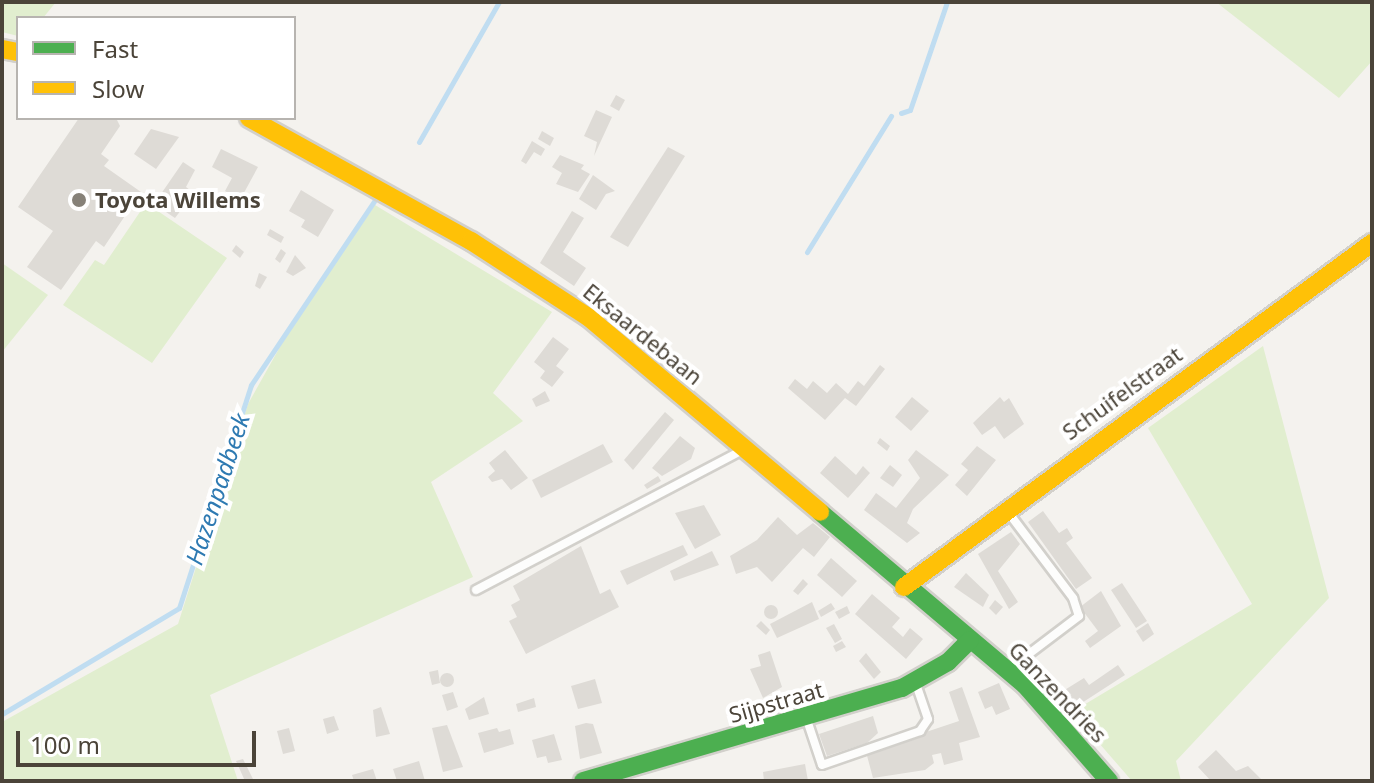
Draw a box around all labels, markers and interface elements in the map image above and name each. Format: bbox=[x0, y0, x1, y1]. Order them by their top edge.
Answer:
legend bbox=[16, 16, 296, 120]
text: Fast bbox=[92, 32, 138, 65]
text: Slow bbox=[92, 72, 144, 105]
place label: Toyota Willems bbox=[95, 187, 261, 213]
marker: Toyota Willems bbox=[70, 191, 88, 209]
street label: Eksaardebaan bbox=[578, 278, 708, 390]
street label: Schuifelstraat bbox=[1057, 341, 1187, 445]
water label: Hazenpadbeek bbox=[179, 410, 255, 568]
street label: Ganzendries bbox=[1004, 636, 1112, 748]
street label: Sijpstraat bbox=[726, 676, 826, 728]
scale bar bbox=[20, 715, 260, 765]
text: 100 m bbox=[30, 728, 100, 761]

